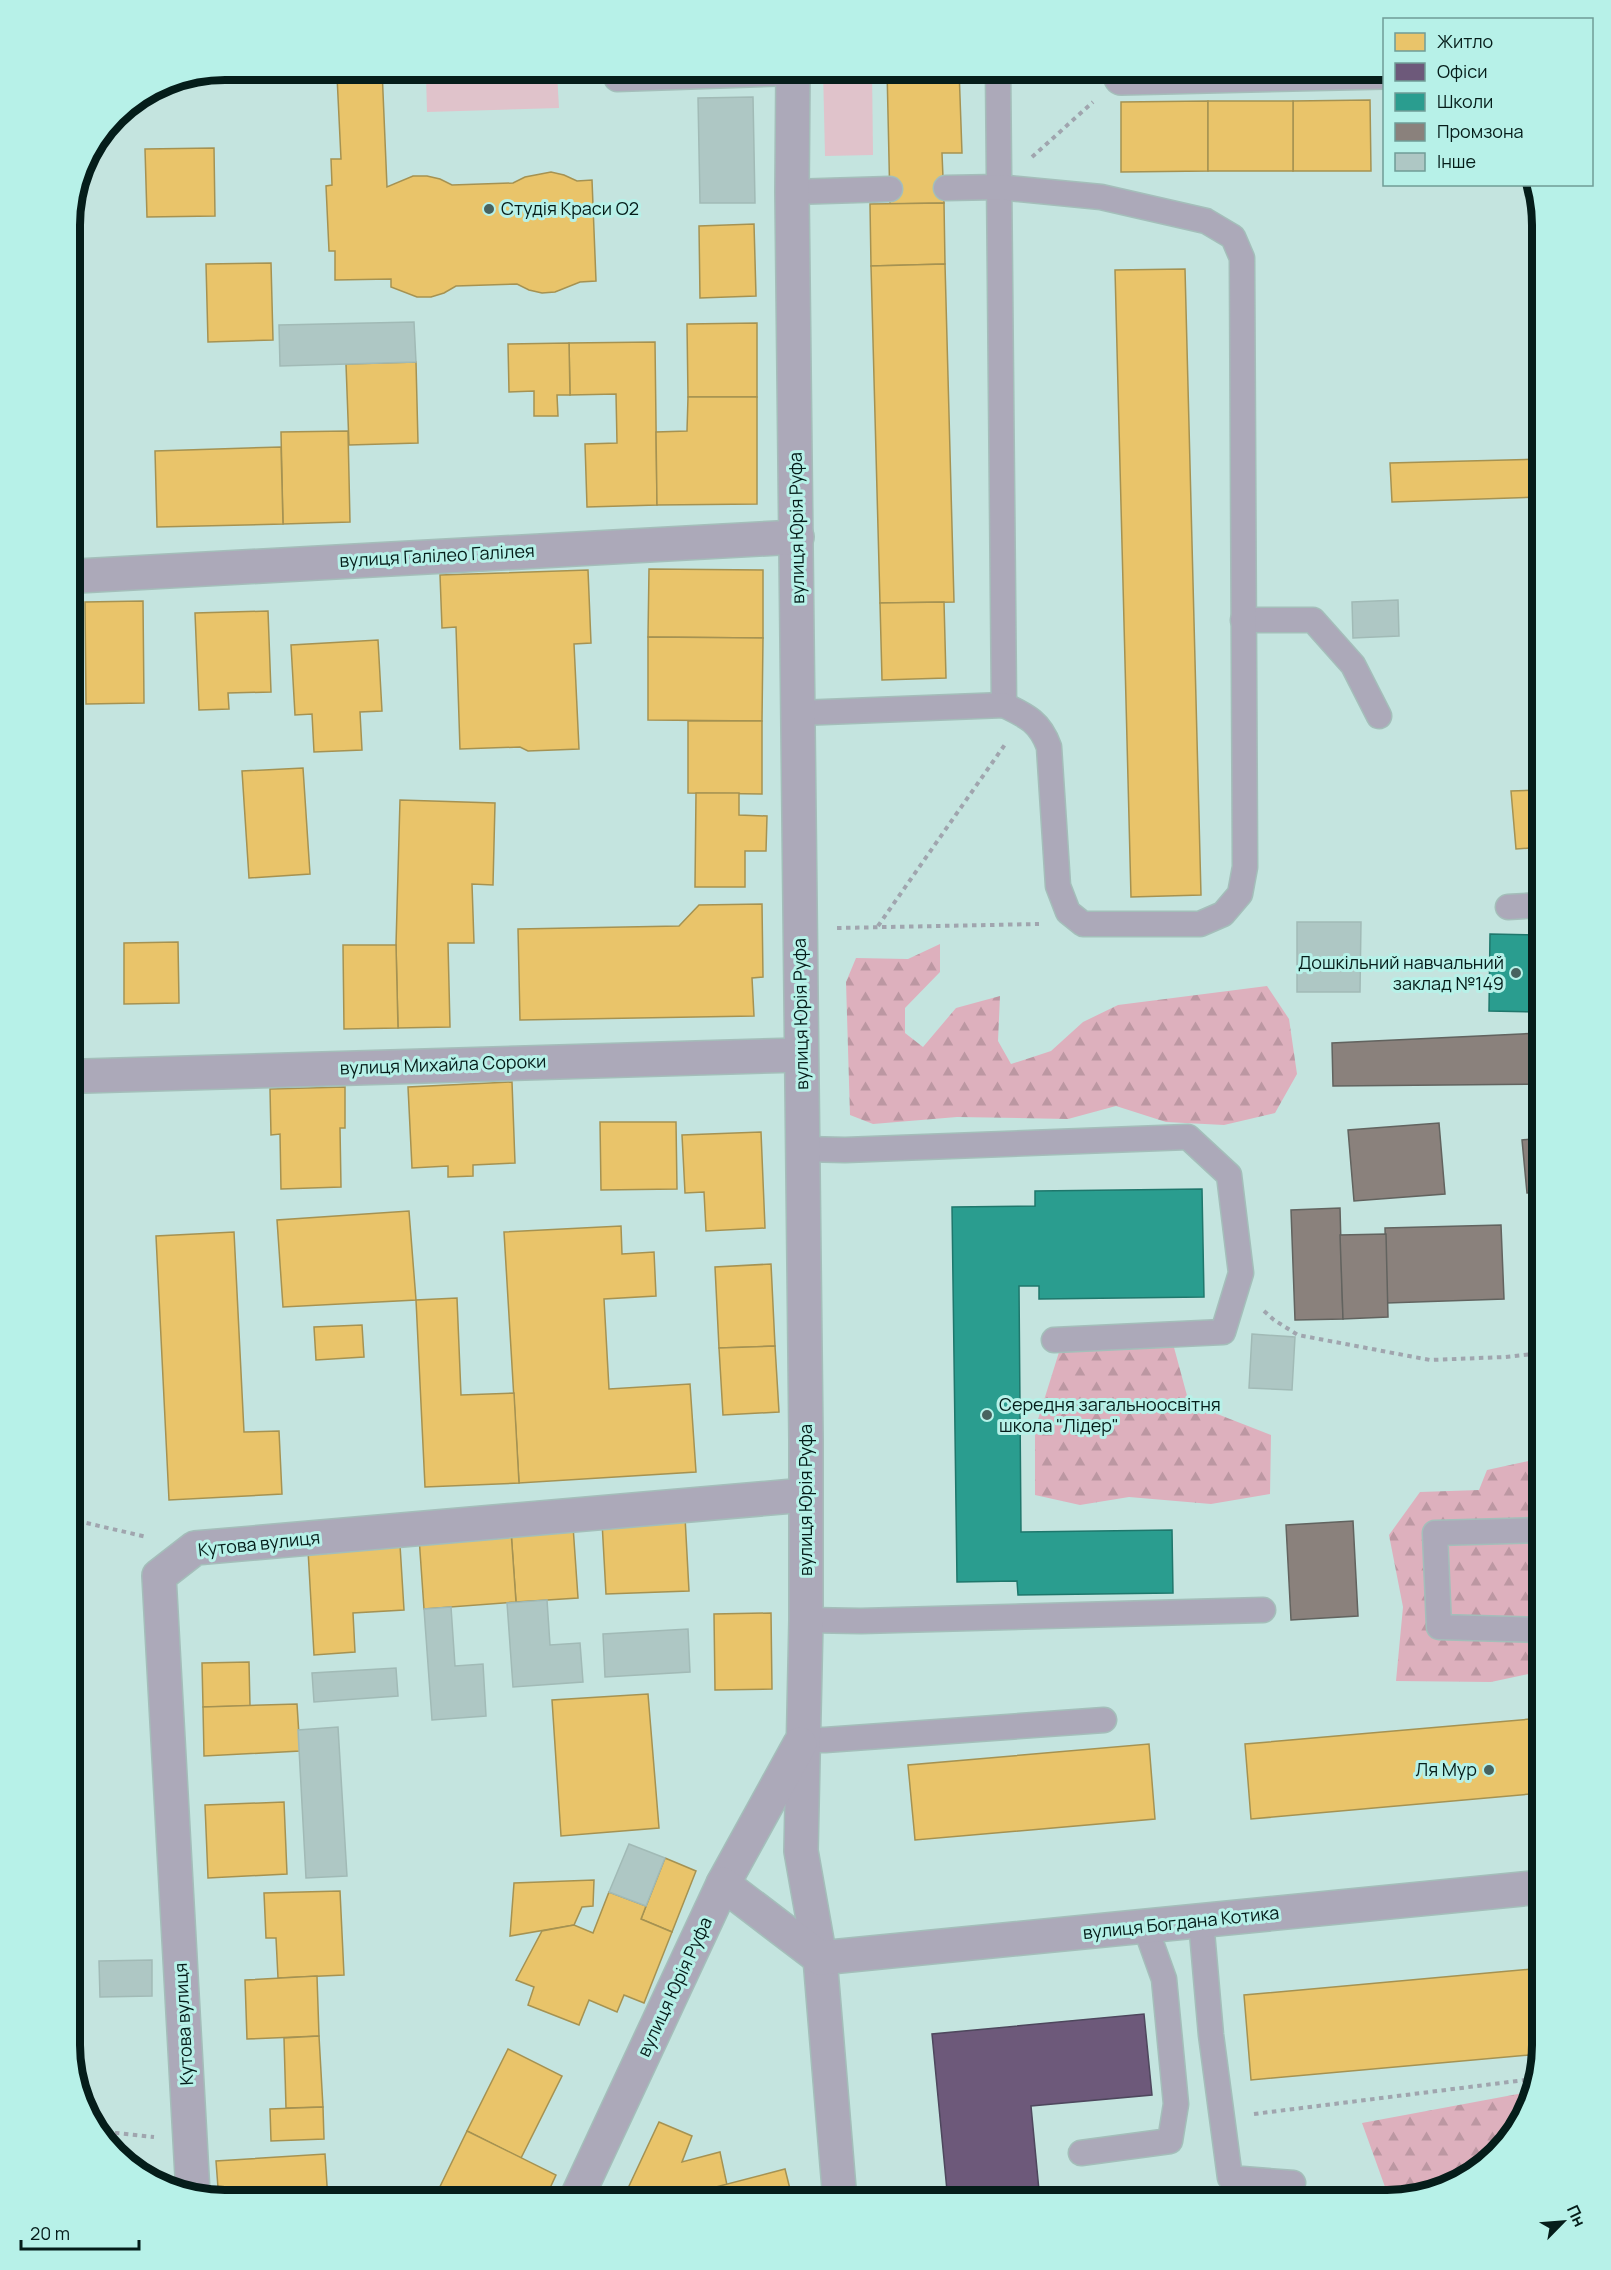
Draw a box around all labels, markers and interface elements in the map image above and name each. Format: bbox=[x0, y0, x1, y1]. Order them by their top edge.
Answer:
legend bbox=[1383, 18, 1593, 186]
text: Житло bbox=[1437, 29, 1493, 53]
text: Офіси bbox=[1437, 59, 1487, 83]
text: Школи bbox=[1437, 89, 1493, 113]
text: Промзона bbox=[1437, 119, 1524, 143]
text: Інше bbox=[1437, 149, 1476, 173]
place label: Студія Краси O2 bbox=[501, 196, 639, 220]
marker: Студія Краси O2 bbox=[482, 202, 496, 216]
street label: вулиця Юрія Руфа bbox=[783, 452, 809, 604]
street label: вулиця Галілео Галілея bbox=[339, 538, 535, 572]
street label: вулиця Юрія Руфа bbox=[787, 938, 813, 1090]
place label: Дошкільний навчальний заклад №149 bbox=[1298, 950, 1504, 995]
marker: Дошкільний навчальний заклад №149 bbox=[1509, 966, 1523, 980]
street label: вулиця Михайла Сороки bbox=[339, 1048, 547, 1080]
place label: Середня загальноосвітня школа "Лідер" bbox=[999, 1392, 1221, 1437]
marker: Середня загальноосвітня школа "Лідер" bbox=[980, 1408, 994, 1422]
street label: вулиця Юрія Руфа bbox=[793, 1424, 817, 1576]
street label: Кутова вулиця bbox=[197, 1525, 321, 1561]
place label: Ля Мур bbox=[1416, 1757, 1477, 1781]
marker: Ля Мур bbox=[1482, 1763, 1496, 1777]
street label: вулиця Богдана Котика bbox=[1081, 1900, 1280, 1944]
street label: вулиця Юрія Руфа bbox=[631, 1913, 717, 2060]
street label: Кутова вулиця bbox=[168, 1962, 198, 2086]
north arrow bbox=[1533, 2192, 1593, 2252]
text: Пн bbox=[1562, 2201, 1591, 2230]
scale bar bbox=[21, 2213, 140, 2251]
text: 20 m bbox=[30, 2221, 70, 2245]

